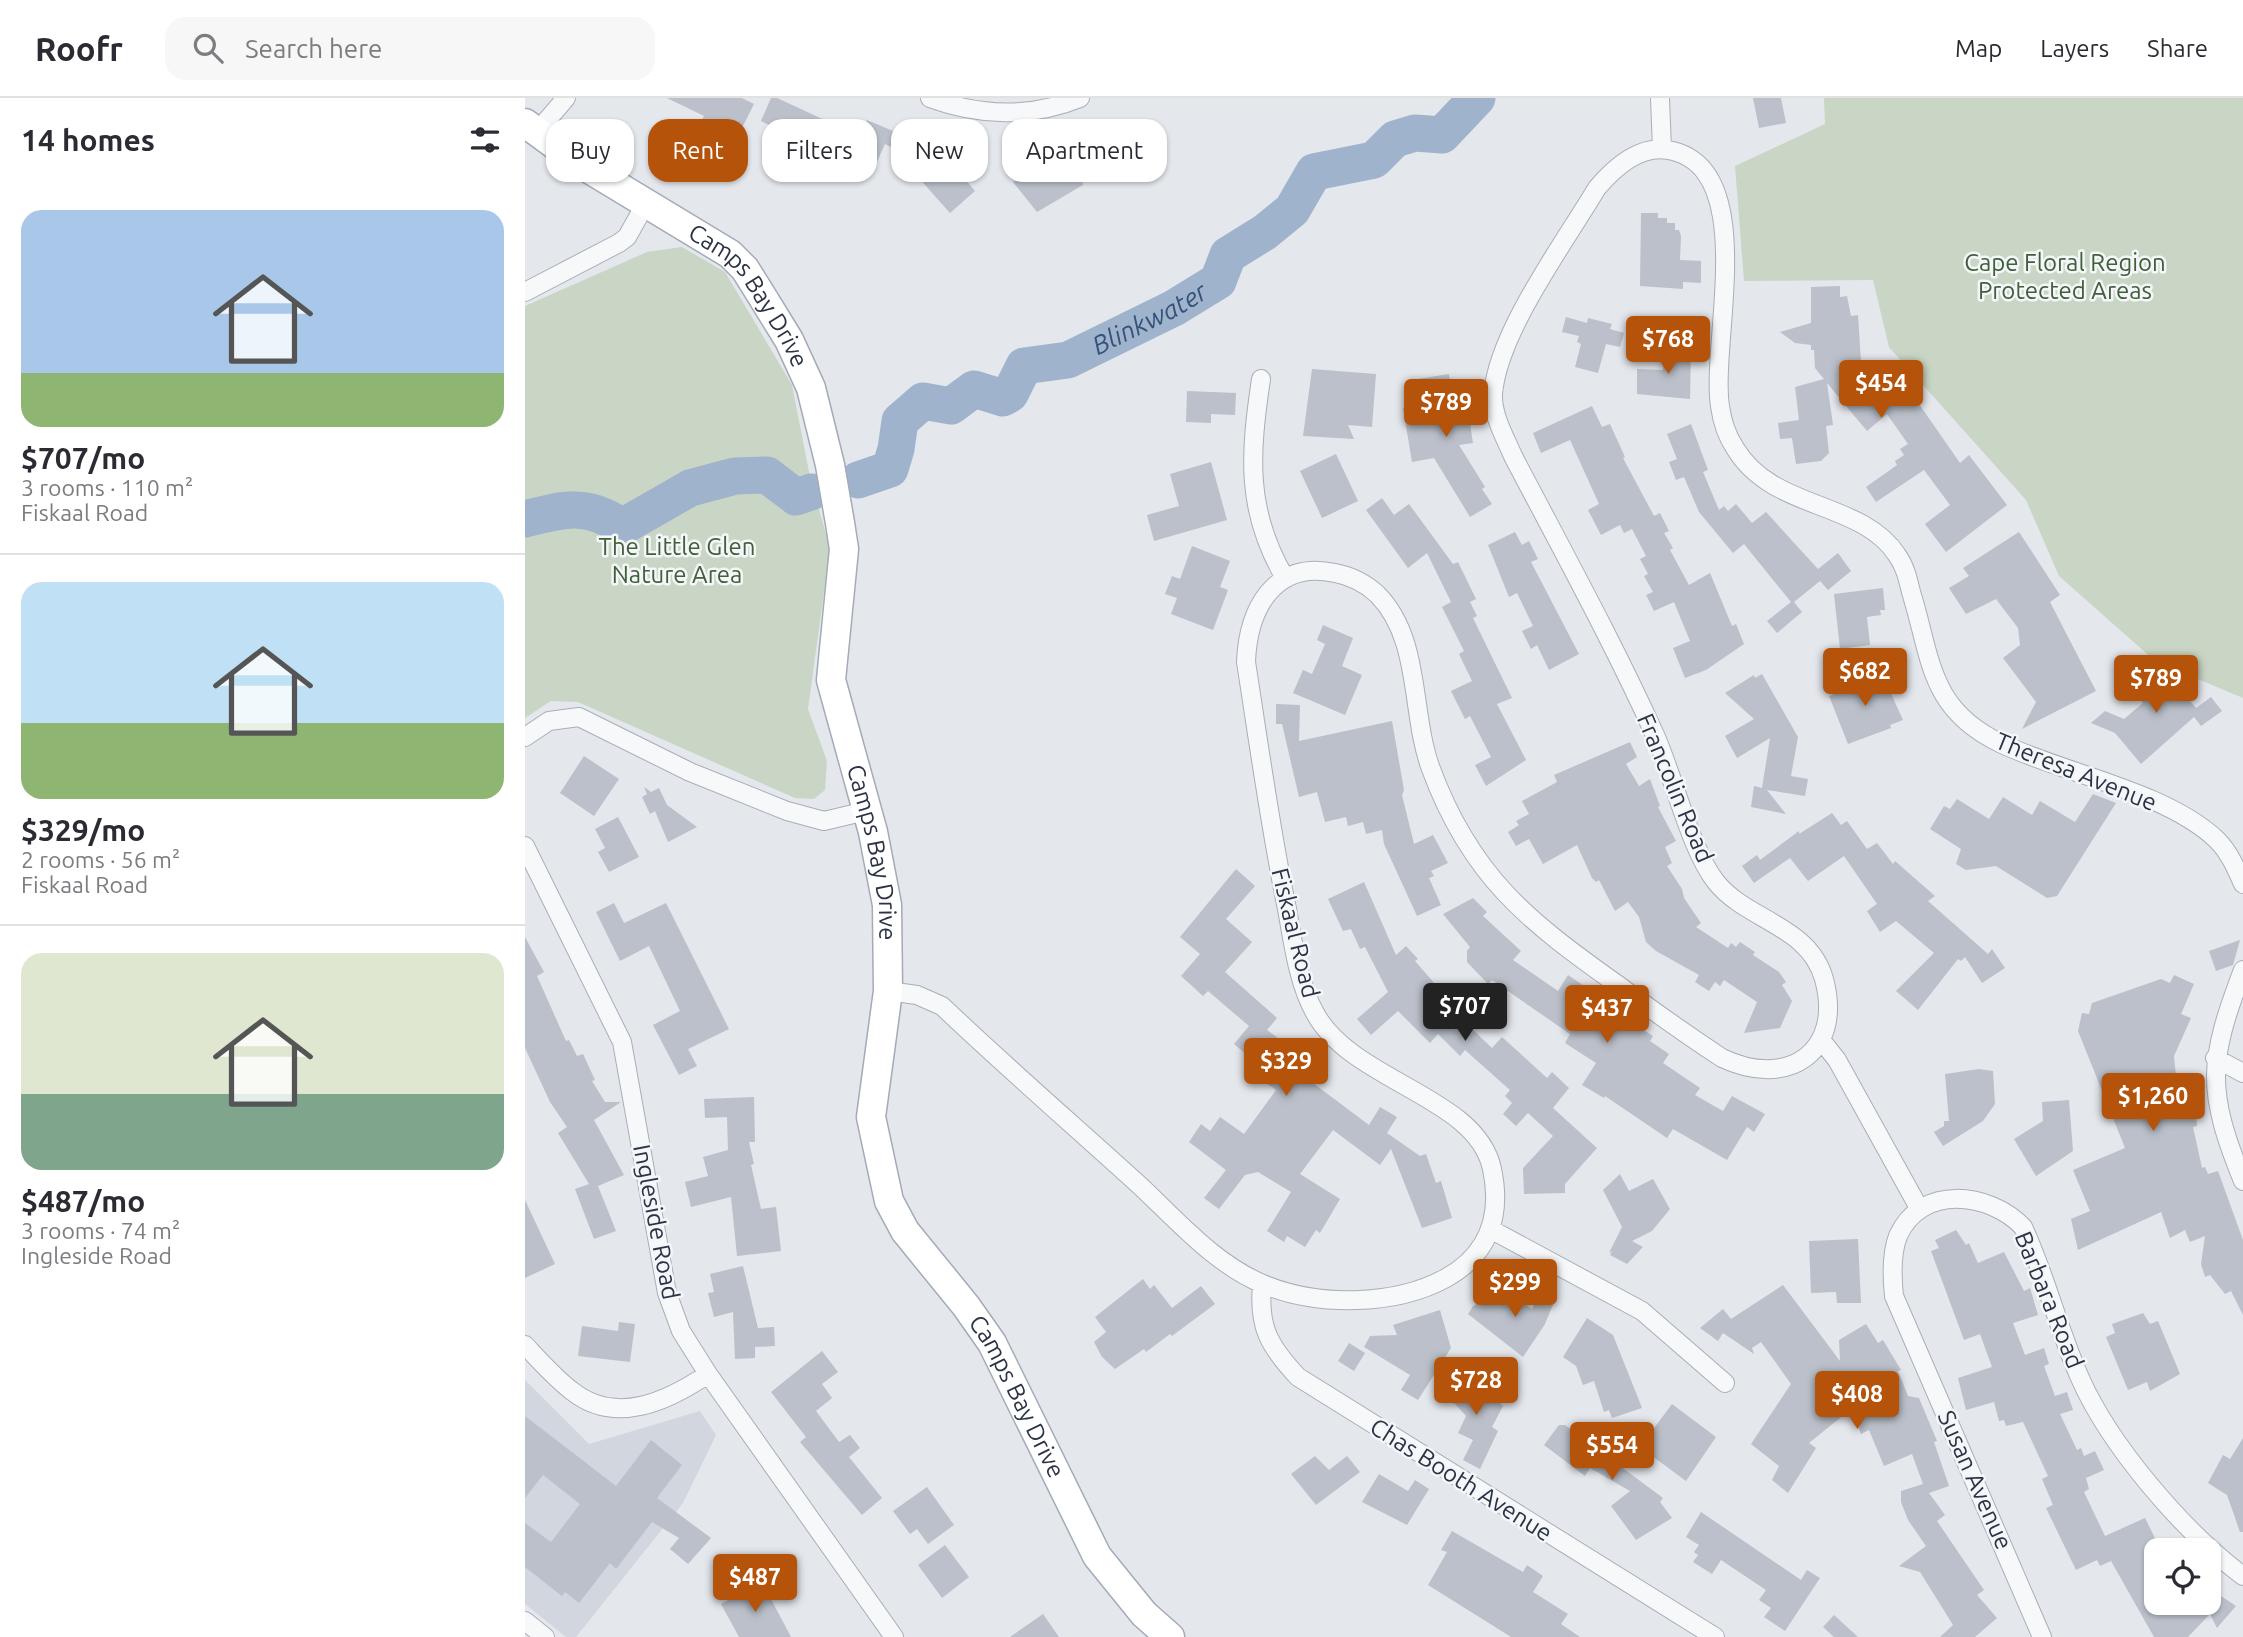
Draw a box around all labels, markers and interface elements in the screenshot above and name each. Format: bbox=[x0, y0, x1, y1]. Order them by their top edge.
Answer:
search box bbox=[165, 17, 655, 80]
icon: search bbox=[189, 29, 227, 67]
text: Roofr bbox=[35, 30, 123, 67]
text: Search here bbox=[245, 34, 382, 63]
text: Map bbox=[1955, 35, 2002, 62]
text: Layers bbox=[2040, 35, 2109, 62]
text: Share bbox=[2147, 35, 2208, 62]
chip: Buy bbox=[546, 119, 634, 182]
chip: Rent bbox=[648, 119, 748, 182]
chip: Filters bbox=[762, 119, 877, 182]
chip: New bbox=[891, 119, 988, 182]
chip: Apartment bbox=[1002, 119, 1167, 182]
icon: filters bbox=[466, 121, 504, 159]
text: 14 homes bbox=[21, 123, 155, 157]
street label: Camps Bay Drive bbox=[684, 218, 814, 371]
park label: Cape Floral Region Protected Areas bbox=[1964, 249, 2166, 304]
icon: home bbox=[200, 256, 326, 382]
water label: Blinkwater bbox=[1087, 276, 1213, 360]
pin: $768 bbox=[1627, 316, 1709, 376]
text: $768 bbox=[1642, 326, 1694, 351]
pin: $454 bbox=[1840, 360, 1922, 420]
text: $454 bbox=[1855, 370, 1907, 395]
pin: $789 bbox=[1405, 380, 1487, 439]
text: $789 bbox=[1420, 389, 1472, 414]
text: $707/mo bbox=[21, 441, 145, 475]
text: 3 rooms · 110 m² bbox=[21, 475, 193, 500]
text: Fiskaal Road bbox=[21, 500, 148, 525]
park label: The Little Glen Nature Area bbox=[599, 533, 755, 588]
icon: home bbox=[200, 628, 326, 754]
pin: $682 bbox=[1824, 648, 1906, 708]
pin: $789 bbox=[2115, 656, 2197, 715]
text: $682 bbox=[1839, 658, 1891, 683]
text: $789 bbox=[2130, 665, 2182, 690]
street label: Francolin Road bbox=[1632, 709, 1719, 866]
street label: Theresa Avenue bbox=[1992, 727, 2161, 816]
street label: Camps Bay Drive bbox=[842, 761, 901, 941]
text: $329/mo bbox=[21, 813, 145, 847]
text: 2 rooms · 56 m² bbox=[21, 847, 180, 872]
street label: Fiskaal Road bbox=[1266, 865, 1325, 1001]
text: Fiskaal Road bbox=[21, 872, 148, 897]
pin: $707 bbox=[1424, 984, 1506, 1043]
pin: $437 bbox=[1566, 986, 1648, 1045]
text: $707 bbox=[1439, 993, 1491, 1018]
text: $437 bbox=[1581, 995, 1633, 1020]
icon: home bbox=[200, 999, 326, 1125]
pin: $329 bbox=[1245, 1038, 1327, 1098]
text: $329 bbox=[1260, 1048, 1312, 1073]
pin: $1,260 bbox=[2096, 1074, 2210, 1133]
text: $1,260 bbox=[2118, 1083, 2188, 1108]
street label: Ingleside Road bbox=[628, 1142, 685, 1302]
text: $487/mo bbox=[21, 1184, 145, 1218]
text: 3 rooms · 74 m² bbox=[21, 1218, 180, 1243]
street label: Barbara Road bbox=[2010, 1227, 2089, 1372]
text: Ingleside Road bbox=[21, 1243, 172, 1268]
pin: $299 bbox=[1474, 1260, 1556, 1319]
text: $299 bbox=[1489, 1269, 1541, 1294]
street label: Camps Bay Drive bbox=[964, 1310, 1070, 1482]
pin: $728 bbox=[1435, 1358, 1517, 1417]
text: $728 bbox=[1450, 1367, 1502, 1392]
pin: $408 bbox=[1816, 1372, 1898, 1431]
text: $408 bbox=[1831, 1381, 1883, 1406]
street label: Susan Avenue bbox=[1933, 1406, 2018, 1553]
street label: Chas Booth Avenue bbox=[1365, 1413, 1557, 1547]
pin: $554 bbox=[1571, 1422, 1653, 1482]
text: $554 bbox=[1586, 1432, 1638, 1457]
map controls bbox=[2144, 1538, 2221, 1615]
button: locate bbox=[2144, 1538, 2221, 1615]
pin: $487 bbox=[714, 1554, 796, 1614]
text: $487 bbox=[729, 1564, 781, 1589]

